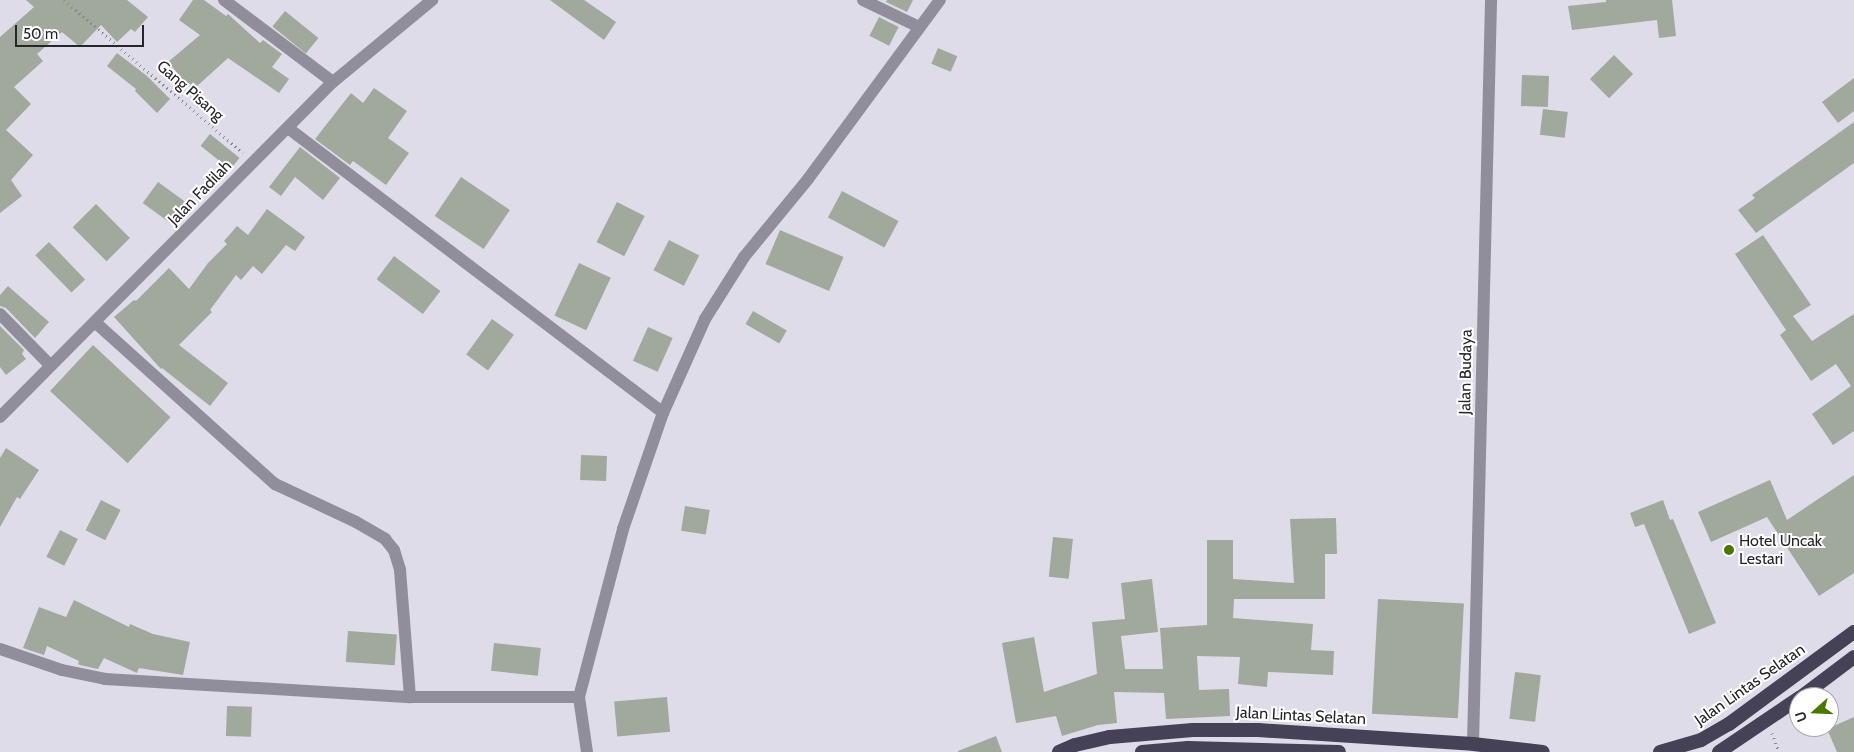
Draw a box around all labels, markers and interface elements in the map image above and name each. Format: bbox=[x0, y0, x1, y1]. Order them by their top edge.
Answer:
scale bar bbox=[18, 15, 146, 47]
text: 50 m bbox=[23, 25, 58, 43]
street label: Gang Pisang bbox=[153, 57, 227, 125]
street label: Jalan Fadilah bbox=[164, 156, 236, 230]
street label: Jalan Budaya bbox=[1456, 329, 1476, 415]
place label: Hotel Uncak Lestari bbox=[1739, 531, 1822, 569]
marker: Hotel Uncak Lestari bbox=[1723, 544, 1735, 556]
street label: Jalan Lintas Selatan bbox=[1691, 640, 1809, 730]
north arrow bbox=[1789, 687, 1839, 737]
street label: Jalan Lintas Selatan bbox=[1236, 703, 1366, 729]
text: U bbox=[1791, 709, 1811, 725]

